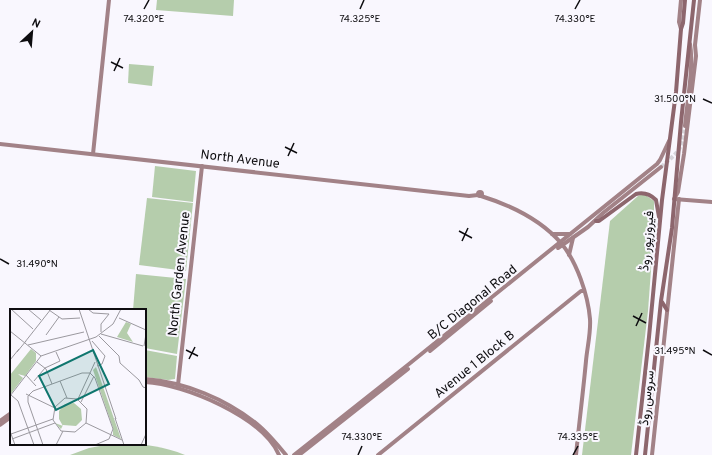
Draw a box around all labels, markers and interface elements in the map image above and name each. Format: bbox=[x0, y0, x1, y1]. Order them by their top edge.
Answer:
north arrow bbox=[12, 12, 52, 52]
text: 74.320°E bbox=[123, 13, 165, 26]
text: 74.325°E bbox=[340, 13, 380, 26]
text: 74.330°E bbox=[554, 13, 596, 26]
text: N bbox=[29, 16, 43, 32]
text: 31.500°N bbox=[654, 93, 696, 106]
street label: North Avenue bbox=[200, 147, 281, 173]
street label: فیروزپور روڈ bbox=[637, 210, 659, 272]
street label: North Garden Avenue bbox=[166, 211, 194, 337]
text: 31.490°N bbox=[16, 258, 58, 271]
street label: B/C Diagonal Road bbox=[425, 262, 521, 344]
inset map bbox=[10, 309, 146, 445]
street label: Avenue 1 Block B bbox=[432, 328, 518, 402]
text: 31.495°N bbox=[654, 345, 696, 358]
street label: سروس روڈ bbox=[637, 370, 659, 426]
text: 74.330°E bbox=[341, 431, 383, 444]
text: 74.335°E bbox=[558, 431, 599, 444]

